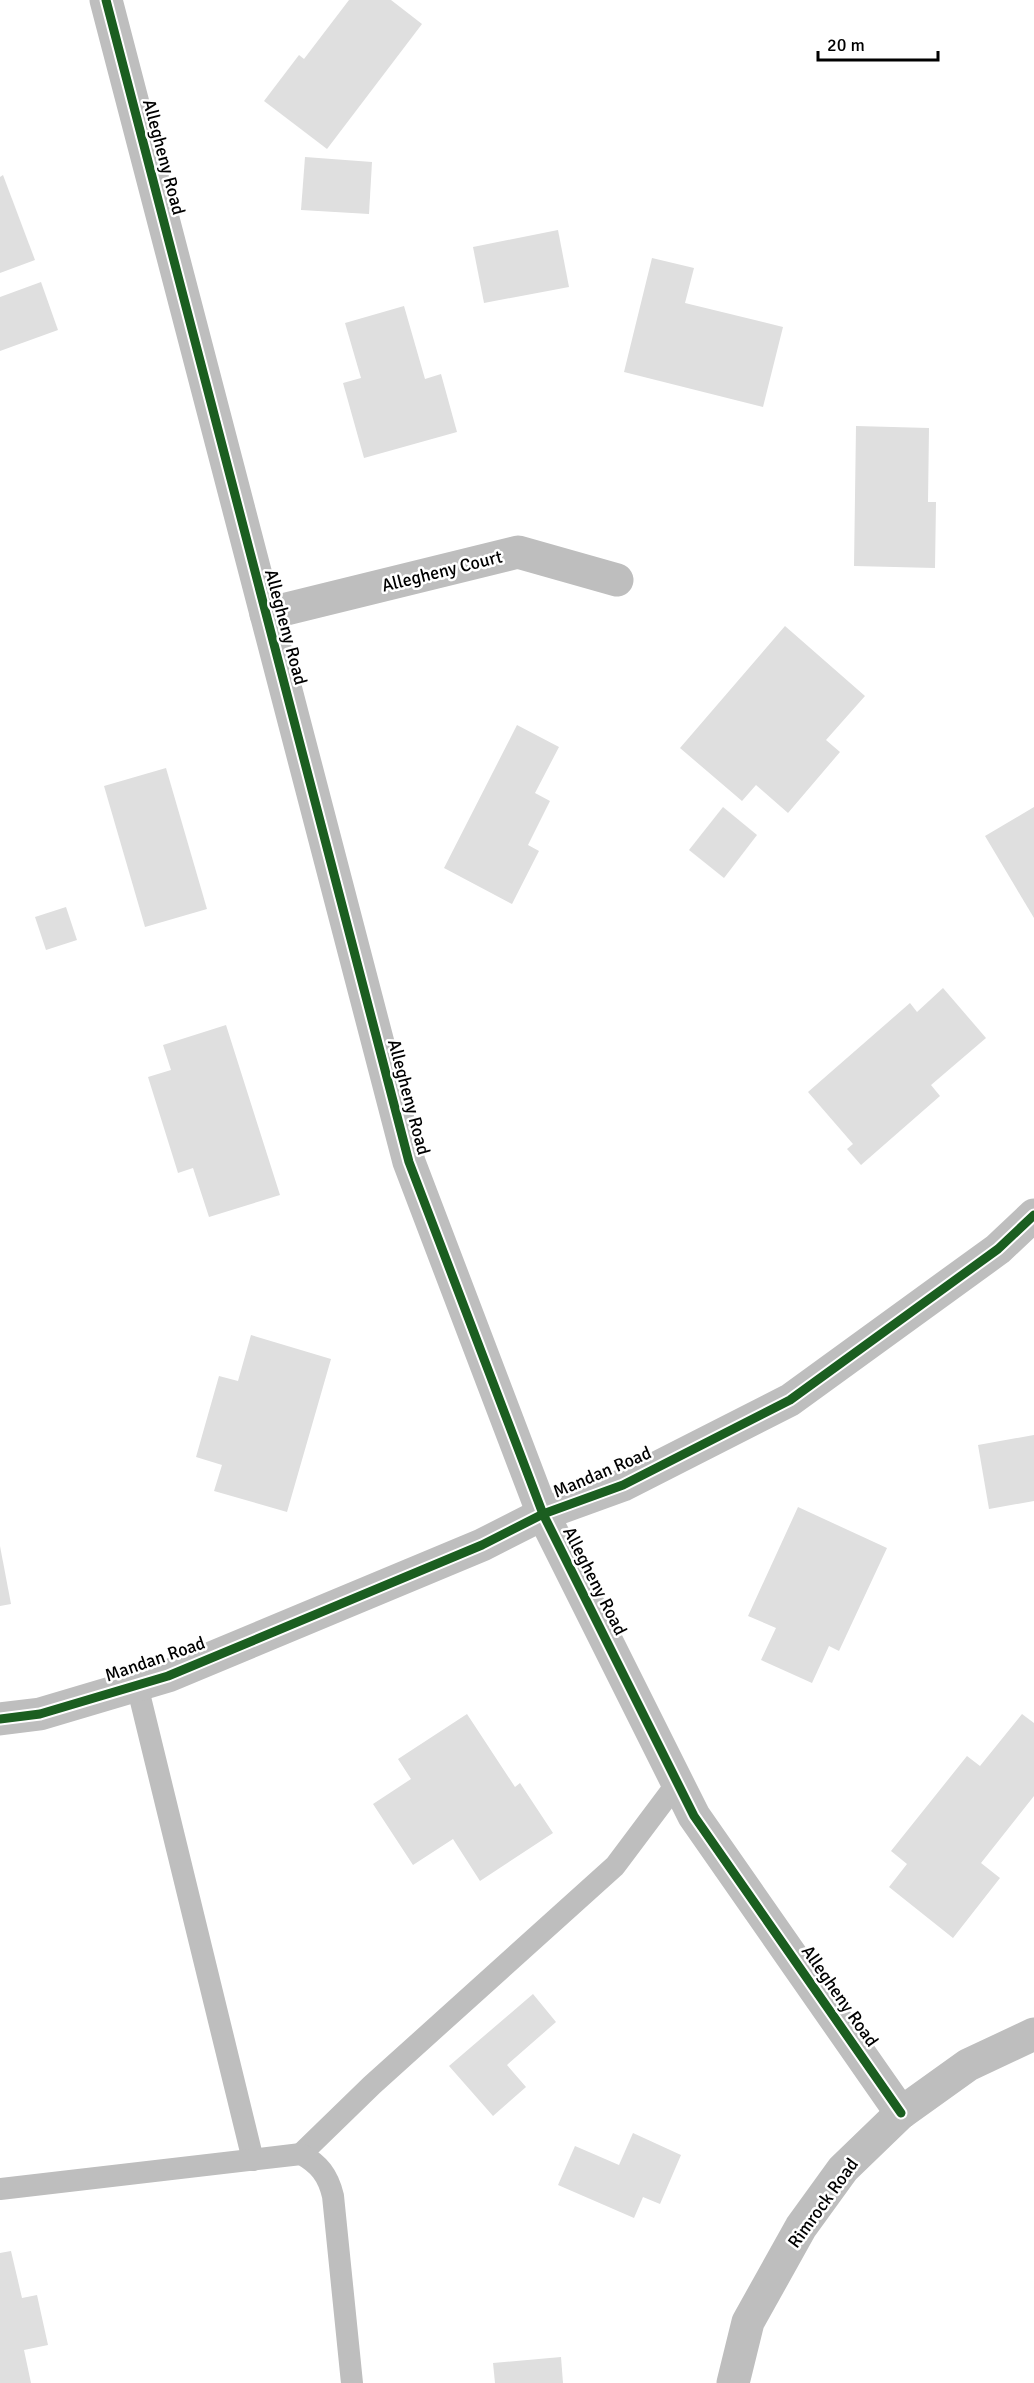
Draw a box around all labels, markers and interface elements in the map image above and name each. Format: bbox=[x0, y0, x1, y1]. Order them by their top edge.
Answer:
scale bar bbox=[818, 24, 938, 62]
text: 20 m bbox=[827, 34, 865, 56]
street label: Allegheny Road bbox=[138, 97, 190, 217]
street label: Allegheny Court bbox=[379, 545, 505, 597]
street label: Allegheny Road bbox=[260, 567, 312, 687]
street label: Allegheny Road bbox=[383, 1037, 435, 1157]
street label: Mandan Road bbox=[550, 1441, 654, 1503]
street label: Allegheny Road bbox=[558, 1523, 632, 1639]
street label: Mandan Road bbox=[102, 1632, 208, 1686]
street label: Allegheny Road bbox=[797, 1941, 883, 2051]
street label: Rimrock Road bbox=[783, 2154, 863, 2252]

